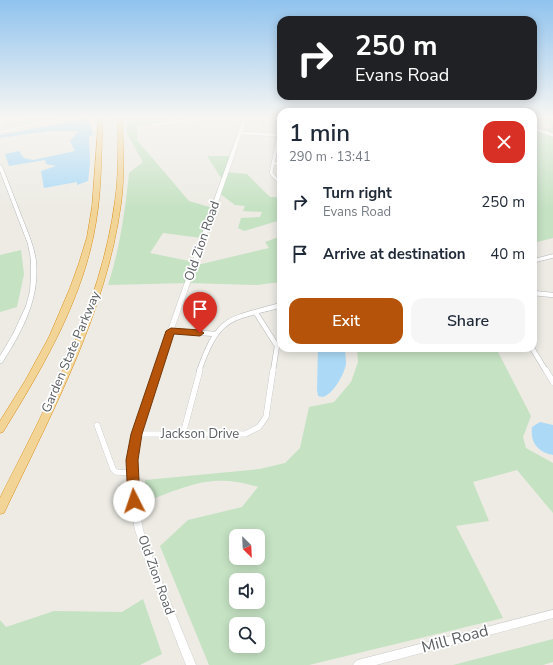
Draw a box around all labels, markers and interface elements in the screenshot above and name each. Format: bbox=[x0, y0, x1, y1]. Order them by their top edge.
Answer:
text: 250 m bbox=[355, 27, 438, 65]
icon: right bbox=[289, 32, 341, 84]
text: Evans Road bbox=[355, 63, 449, 87]
text: 1 min bbox=[289, 117, 350, 149]
button: close bbox=[483, 121, 525, 163]
text: 290 m · 13:41 bbox=[289, 148, 371, 166]
text: Turn right bbox=[323, 183, 392, 203]
icon: right bbox=[289, 191, 311, 213]
text: 250 m bbox=[481, 192, 525, 212]
street label: Old Zion Road bbox=[180, 199, 224, 283]
text: Evans Road bbox=[323, 203, 391, 221]
icon: arrive bbox=[289, 243, 311, 265]
text: Arrive at destination bbox=[323, 244, 466, 264]
text: 40 m bbox=[490, 244, 525, 264]
street label: Garden State Parkway bbox=[37, 288, 105, 416]
pin bbox=[183, 292, 217, 333]
icon: arrive bbox=[189, 298, 211, 320]
button: Exit bbox=[289, 298, 403, 344]
button: Share bbox=[411, 298, 525, 344]
street label: Jackson Drive bbox=[160, 425, 239, 443]
position arrow bbox=[113, 480, 155, 522]
north arrow bbox=[229, 529, 265, 565]
map controls bbox=[229, 529, 265, 653]
street label: Old Zion Road bbox=[133, 533, 179, 617]
button: sound bbox=[229, 573, 265, 609]
button: search bbox=[229, 617, 265, 653]
street label: Mill Road bbox=[419, 620, 491, 658]

